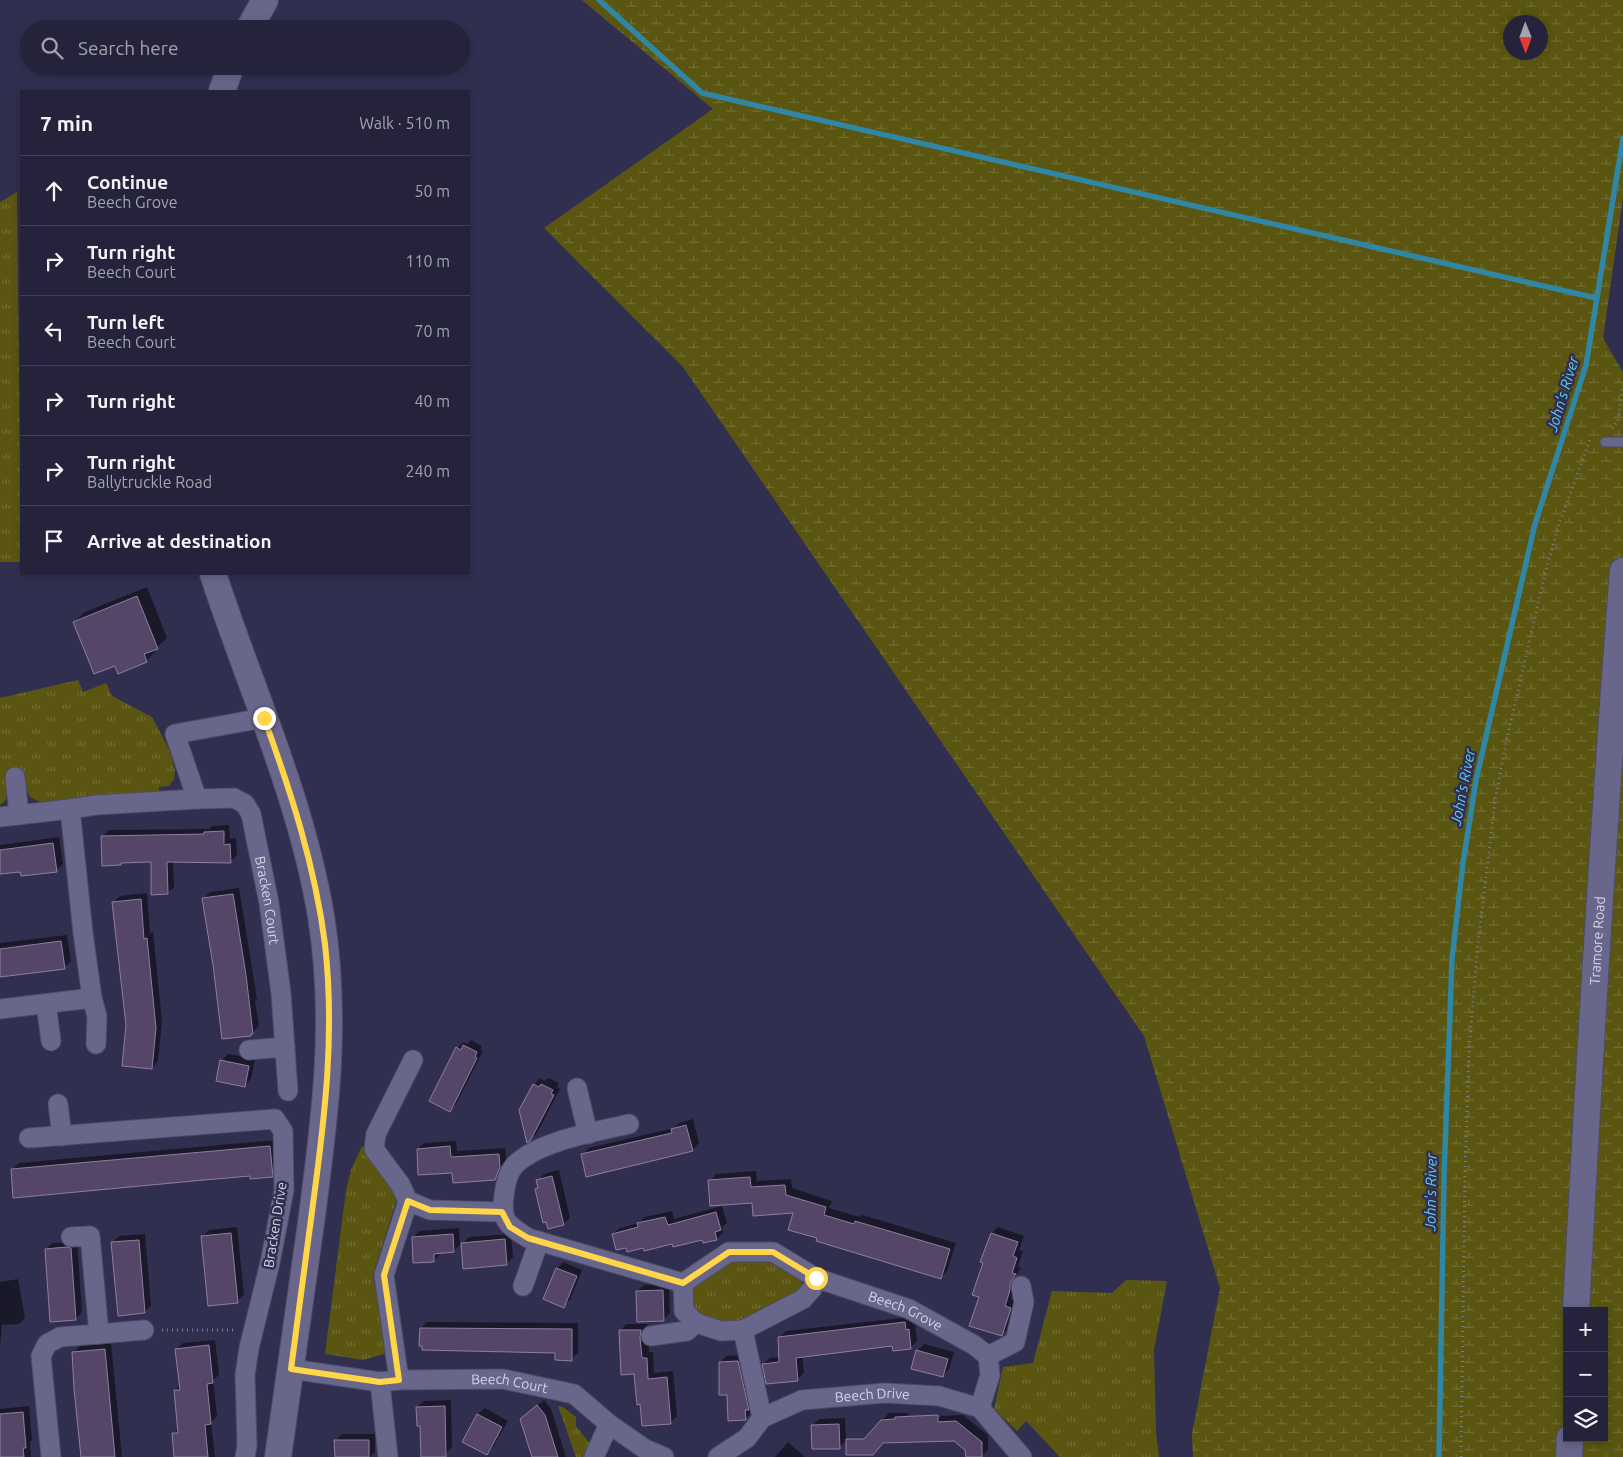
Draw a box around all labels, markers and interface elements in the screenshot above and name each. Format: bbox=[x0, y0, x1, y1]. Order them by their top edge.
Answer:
north arrow bbox=[1503, 15, 1548, 60]
search box bbox=[20, 20, 470, 75]
icon: search bbox=[38, 34, 66, 62]
text: Search here bbox=[78, 37, 178, 59]
text: 7 min bbox=[40, 111, 93, 135]
text: Walk · 510 m bbox=[359, 114, 450, 132]
text: Continue bbox=[87, 171, 168, 193]
icon: ahead bbox=[40, 177, 68, 205]
text: 50 m bbox=[414, 182, 450, 200]
text: Beech Grove bbox=[87, 193, 178, 211]
text: Turn right bbox=[87, 241, 175, 263]
icon: right bbox=[40, 247, 68, 275]
text: 110 m bbox=[405, 252, 450, 270]
text: Beech Court bbox=[87, 263, 176, 281]
text: Turn left bbox=[87, 311, 165, 333]
icon: left bbox=[40, 317, 68, 345]
text: 70 m bbox=[414, 322, 450, 340]
text: Beech Court bbox=[87, 333, 176, 351]
water label: John's River bbox=[1543, 353, 1582, 434]
icon: right bbox=[40, 387, 68, 415]
text: Turn right bbox=[87, 390, 175, 412]
text: 40 m bbox=[414, 392, 450, 410]
text: Turn right bbox=[87, 451, 175, 473]
icon: right bbox=[40, 457, 68, 485]
text: 240 m bbox=[405, 462, 450, 480]
text: Ballytruckle Road bbox=[87, 473, 212, 491]
icon: arrive bbox=[40, 527, 68, 555]
text: Arrive at destination bbox=[87, 530, 272, 552]
route end bbox=[253, 707, 276, 730]
water label: John's River bbox=[1447, 746, 1479, 828]
street label: Bracken Court bbox=[252, 855, 282, 946]
street label: Tramore Road bbox=[1587, 896, 1608, 985]
water label: John's River bbox=[1421, 1152, 1440, 1232]
street label: Bracken Drive bbox=[260, 1181, 290, 1269]
route start bbox=[805, 1267, 828, 1290]
street label: Beech Grove bbox=[866, 1288, 945, 1334]
map controls bbox=[1563, 1307, 1608, 1442]
button: + bbox=[1563, 1307, 1608, 1352]
button: − bbox=[1563, 1352, 1608, 1397]
street label: Beech Court bbox=[471, 1371, 550, 1396]
street label: Beech Drive bbox=[834, 1385, 910, 1405]
button: layers bbox=[1563, 1397, 1608, 1442]

